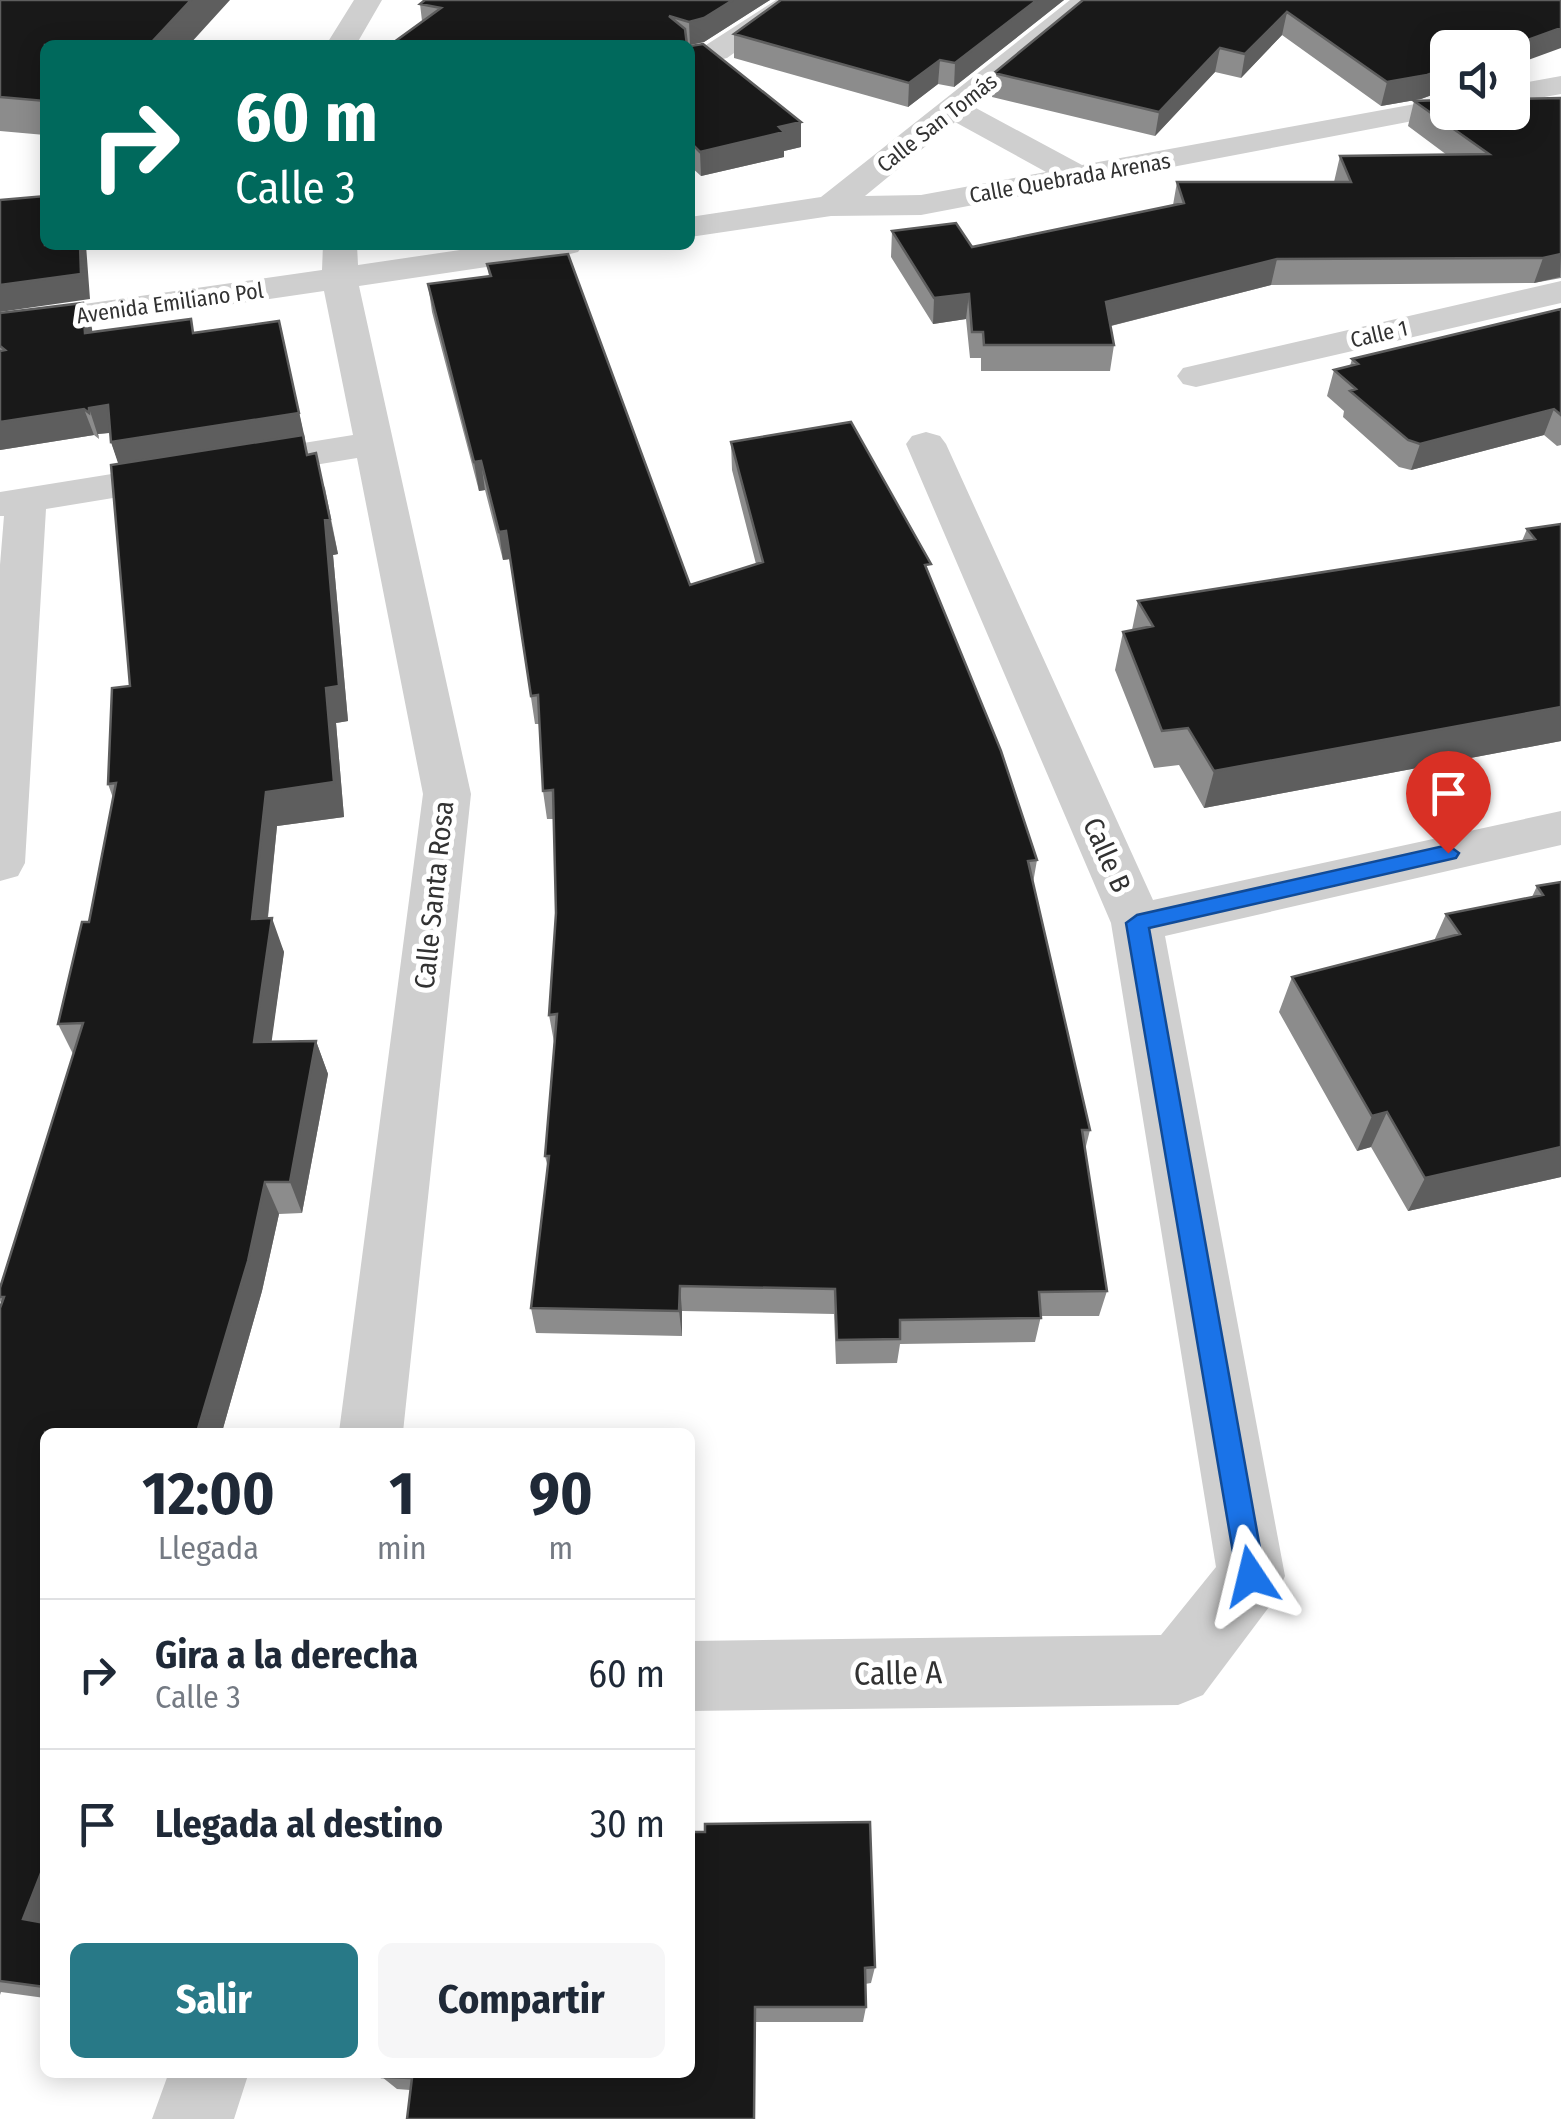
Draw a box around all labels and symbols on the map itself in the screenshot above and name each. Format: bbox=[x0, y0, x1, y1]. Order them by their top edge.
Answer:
street label: Calle San Tomás bbox=[872, 68, 1002, 178]
street label: Calle Quebrada Arenas bbox=[967, 147, 1173, 209]
street label: Avenida Emiliano Pol bbox=[75, 277, 265, 329]
street label: Calle 1 bbox=[1348, 314, 1410, 354]
pin bbox=[1406, 751, 1491, 854]
street label: Calle Santa Rosa bbox=[408, 799, 460, 991]
street label: Calle B bbox=[1076, 813, 1138, 897]
position arrow bbox=[1199, 1524, 1303, 1628]
street label: Calle A bbox=[854, 1653, 943, 1693]

